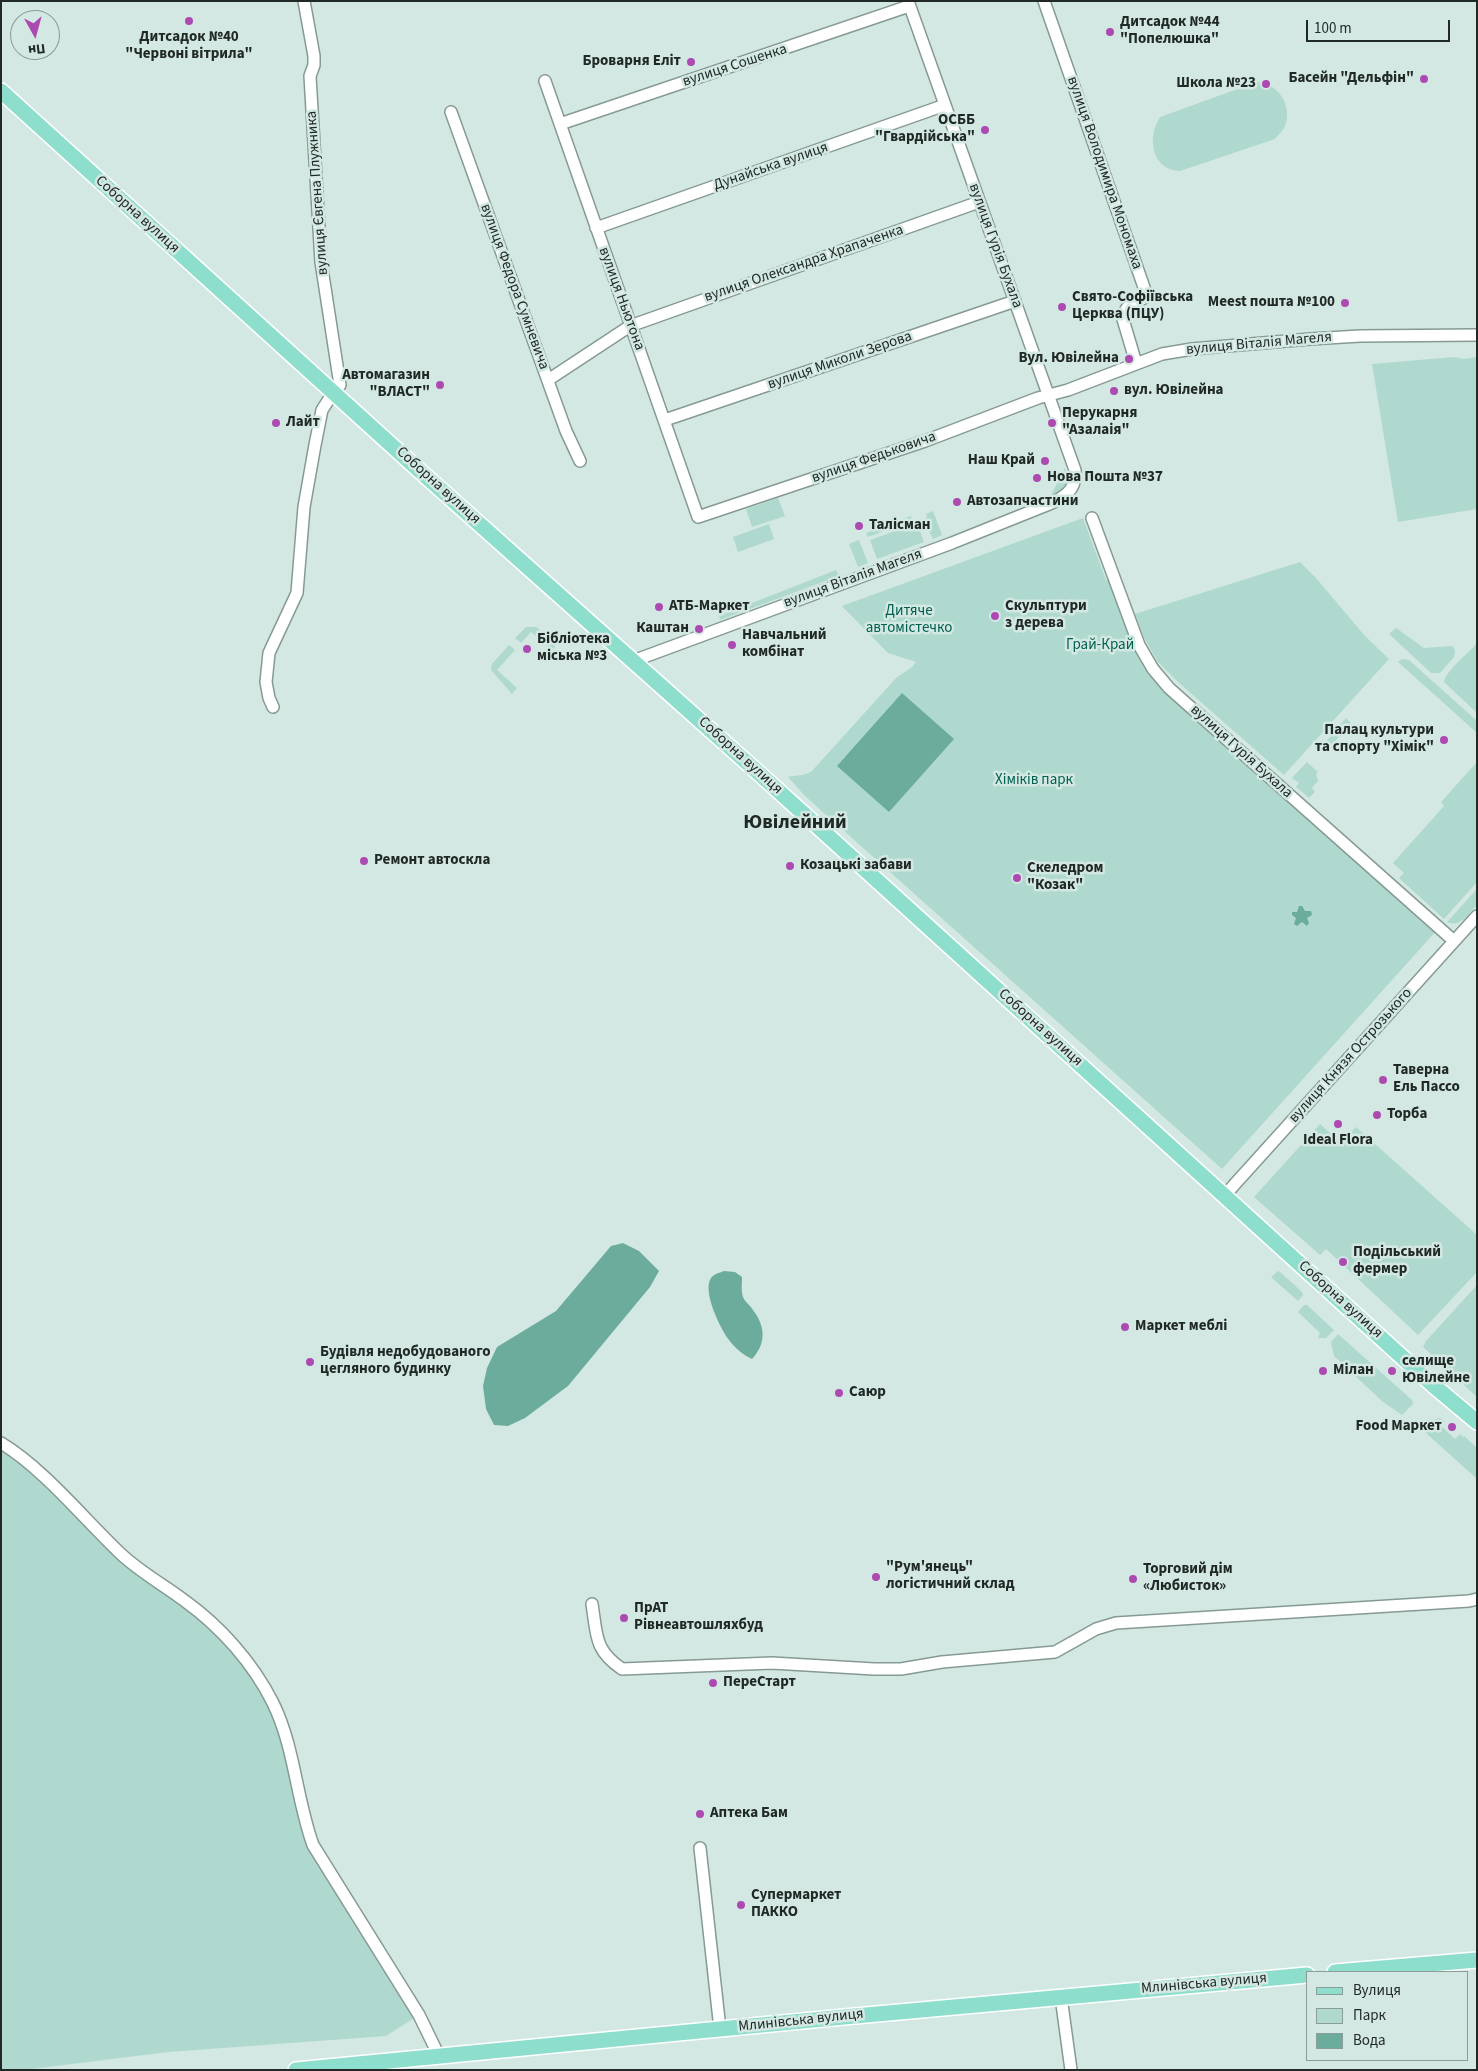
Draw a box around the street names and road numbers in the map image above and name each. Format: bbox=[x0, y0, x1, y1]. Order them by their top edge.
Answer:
street label: вулиця Сошенка bbox=[681, 41, 789, 91]
street label: вулиця Володимира Мономаха bbox=[1062, 74, 1146, 272]
street label: вулиця Євгена Плужника bbox=[303, 110, 333, 276]
street label: Дунайська вулиця bbox=[711, 139, 831, 195]
street label: Соборна вулиця bbox=[91, 172, 183, 258]
street label: вулиця Гурія Бухала bbox=[964, 181, 1026, 311]
street label: вулиця Федора Сумневича bbox=[476, 202, 552, 372]
street label: вулиця Олександра Храпаченка bbox=[702, 221, 906, 307]
street label: вулиця Ньютона bbox=[594, 245, 648, 353]
street label: вулиця Миколи Зерова bbox=[765, 328, 915, 394]
street label: вулиця Віталія Магеля bbox=[1185, 329, 1333, 359]
street label: вулиця Федьковича bbox=[809, 428, 939, 488]
street label: Соборна вулиця bbox=[392, 443, 484, 529]
street label: вулиця Віталія Магеля bbox=[781, 546, 925, 612]
street label: вулиця Гурія Бухала bbox=[1186, 701, 1296, 803]
street label: Соборна вулиця bbox=[694, 713, 786, 799]
street label: Соборна вулиця bbox=[994, 985, 1086, 1071]
street label: вулиця Князя Острозького bbox=[1286, 985, 1416, 1127]
street label: Соборна вулиця bbox=[1294, 1257, 1386, 1343]
street label: Млинівська вулиця bbox=[1140, 1970, 1268, 1998]
street label: Млинівська вулиця bbox=[737, 2005, 865, 2037]

